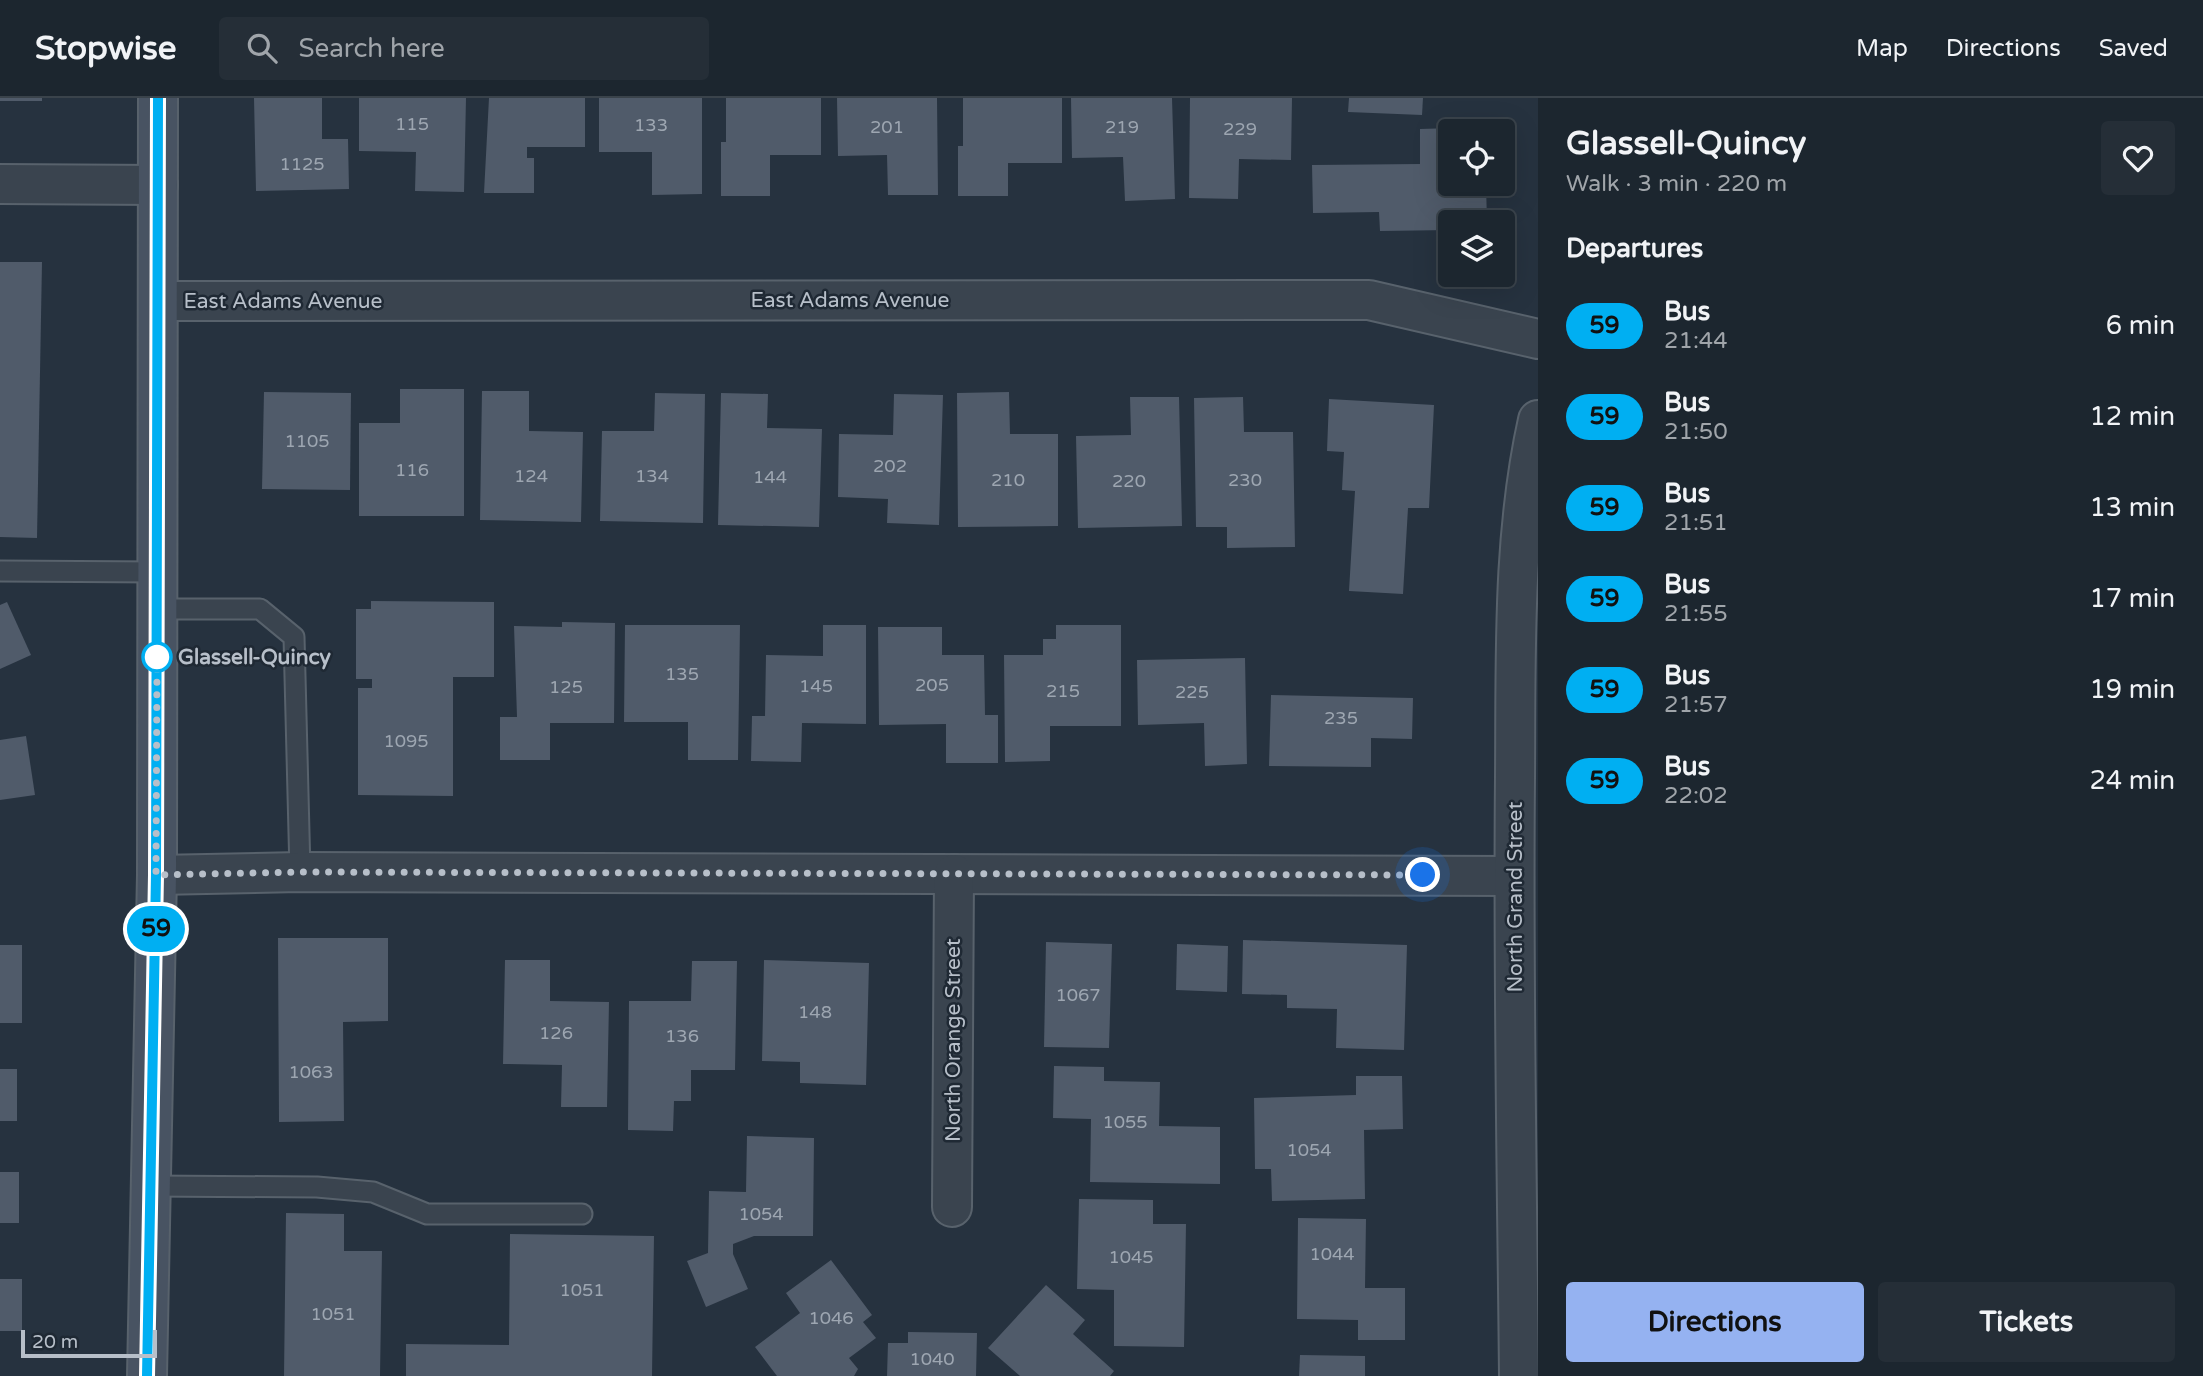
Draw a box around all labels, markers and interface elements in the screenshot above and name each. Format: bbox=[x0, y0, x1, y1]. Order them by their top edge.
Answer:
search box bbox=[219, 17, 709, 80]
text: Stopwise bbox=[35, 29, 177, 68]
icon: search bbox=[243, 29, 281, 67]
text: Search here bbox=[299, 33, 445, 64]
text: Map bbox=[1856, 34, 1908, 63]
text: Directions bbox=[1946, 34, 2061, 63]
text: Saved bbox=[2099, 34, 2168, 63]
house number: 115 bbox=[395, 113, 429, 135]
house number: 133 bbox=[634, 114, 668, 136]
house number: 201 bbox=[870, 116, 904, 138]
house number: 219 bbox=[1105, 116, 1139, 138]
house number: 229 bbox=[1223, 118, 1257, 140]
map controls bbox=[1438, 119, 1515, 287]
button: locate bbox=[1438, 119, 1515, 196]
button: heart bbox=[2101, 121, 2175, 195]
text: Glassell-Quincy bbox=[1566, 124, 1806, 163]
house number: 1125 bbox=[279, 153, 325, 175]
text: Walk · 3 min · 220 m bbox=[1566, 170, 1787, 198]
button: layers bbox=[1438, 210, 1515, 287]
text: Departures bbox=[1566, 233, 1703, 264]
street label: East Adams Avenue bbox=[751, 288, 950, 313]
street label: East Adams Avenue bbox=[184, 289, 383, 314]
text: Bus bbox=[1664, 296, 1710, 327]
text: 6 min bbox=[2106, 310, 2175, 341]
text: 59 bbox=[1589, 311, 1620, 340]
text: 21:44 bbox=[1664, 327, 1728, 355]
text: Bus bbox=[1664, 387, 1710, 418]
text: 12 min bbox=[2089, 401, 2175, 432]
text: 59 bbox=[1589, 402, 1620, 431]
text: 21:50 bbox=[1664, 418, 1728, 446]
house number: 1105 bbox=[284, 430, 330, 452]
house number: 202 bbox=[873, 455, 907, 477]
house number: 116 bbox=[395, 459, 429, 481]
house number: 124 bbox=[514, 465, 548, 487]
house number: 134 bbox=[635, 465, 669, 487]
house number: 144 bbox=[753, 466, 787, 488]
house number: 210 bbox=[991, 469, 1025, 491]
house number: 230 bbox=[1228, 469, 1262, 491]
house number: 220 bbox=[1112, 470, 1146, 492]
text: Bus bbox=[1664, 478, 1710, 509]
text: 13 min bbox=[2089, 492, 2175, 523]
text: 59 bbox=[1589, 493, 1620, 522]
text: 21:51 bbox=[1664, 509, 1728, 537]
text: Bus bbox=[1664, 569, 1710, 600]
text: 17 min bbox=[2089, 583, 2175, 614]
text: 59 bbox=[1589, 584, 1620, 613]
text: 21:55 bbox=[1664, 600, 1728, 628]
marker: Glassell-Quincy bbox=[142, 642, 172, 672]
place label: Glassell-Quincy bbox=[178, 645, 332, 670]
text: Bus bbox=[1664, 660, 1710, 691]
house number: 135 bbox=[665, 663, 699, 685]
house number: 205 bbox=[915, 674, 949, 696]
text: 19 min bbox=[2089, 674, 2175, 705]
house number: 145 bbox=[799, 675, 833, 697]
text: 59 bbox=[1589, 675, 1620, 704]
house number: 125 bbox=[549, 676, 583, 698]
house number: 215 bbox=[1046, 680, 1080, 702]
house number: 225 bbox=[1175, 681, 1209, 703]
text: 21:57 bbox=[1664, 691, 1728, 719]
house number: 235 bbox=[1324, 707, 1358, 729]
house number: 1095 bbox=[383, 730, 429, 752]
text: Bus bbox=[1664, 751, 1710, 782]
text: 24 min bbox=[2089, 765, 2175, 796]
text: 59 bbox=[1589, 766, 1620, 795]
text: 22:02 bbox=[1664, 782, 1728, 810]
street label: North Grand Street bbox=[1503, 802, 1528, 992]
your location bbox=[1405, 857, 1440, 892]
line badge: 59 bbox=[124, 906, 188, 952]
text: 59 bbox=[141, 914, 171, 943]
street label: North Orange Street bbox=[941, 938, 966, 1142]
house number: 1067 bbox=[1055, 984, 1101, 1006]
house number: 148 bbox=[798, 1001, 832, 1023]
house number: 126 bbox=[539, 1022, 573, 1044]
house number: 136 bbox=[665, 1025, 699, 1047]
house number: 1063 bbox=[288, 1061, 334, 1083]
house number: 1055 bbox=[1102, 1111, 1148, 1133]
house number: 1054 bbox=[1286, 1139, 1332, 1161]
house number: 1054 bbox=[738, 1203, 784, 1225]
house number: 1044 bbox=[1309, 1243, 1355, 1265]
house number: 1045 bbox=[1108, 1246, 1154, 1268]
house number: 1051 bbox=[559, 1279, 605, 1301]
button: Directions bbox=[1566, 1282, 1864, 1362]
button: Tickets bbox=[1878, 1282, 2175, 1362]
house number: 1051 bbox=[310, 1303, 356, 1325]
house number: 1046 bbox=[808, 1307, 854, 1329]
scale bar bbox=[21, 1327, 158, 1359]
text: 20 m bbox=[32, 1331, 78, 1353]
house number: 1040 bbox=[909, 1348, 955, 1370]

